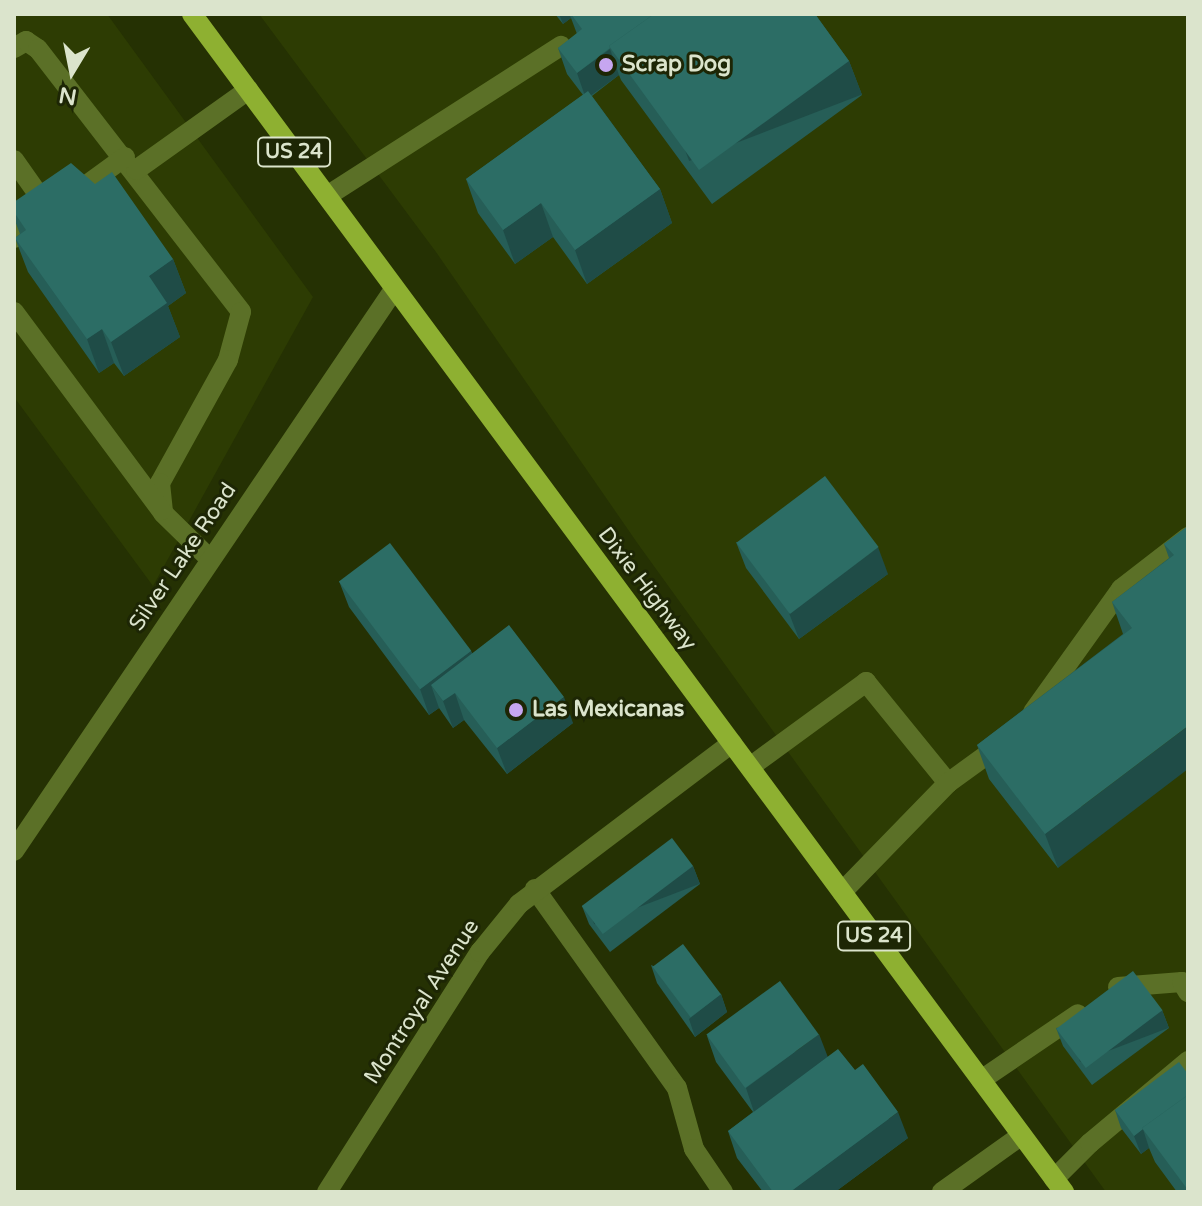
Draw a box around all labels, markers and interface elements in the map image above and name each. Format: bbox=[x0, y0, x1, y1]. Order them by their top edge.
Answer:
north arrow bbox=[32, 32, 112, 112]
place label: Scrap Dog bbox=[622, 52, 731, 78]
marker: Scrap Dog bbox=[597, 56, 615, 74]
text: N bbox=[57, 81, 79, 110]
road number: US 24 bbox=[256, 136, 332, 168]
street label: Silver Lake Road bbox=[124, 478, 242, 636]
street label: Dixie Highway bbox=[592, 522, 702, 656]
place label: Las Mexicanas bbox=[532, 697, 684, 723]
marker: Las Mexicanas bbox=[507, 701, 525, 719]
street label: Montroyal Avenue bbox=[359, 915, 485, 1089]
road number: US 24 bbox=[836, 920, 912, 952]

